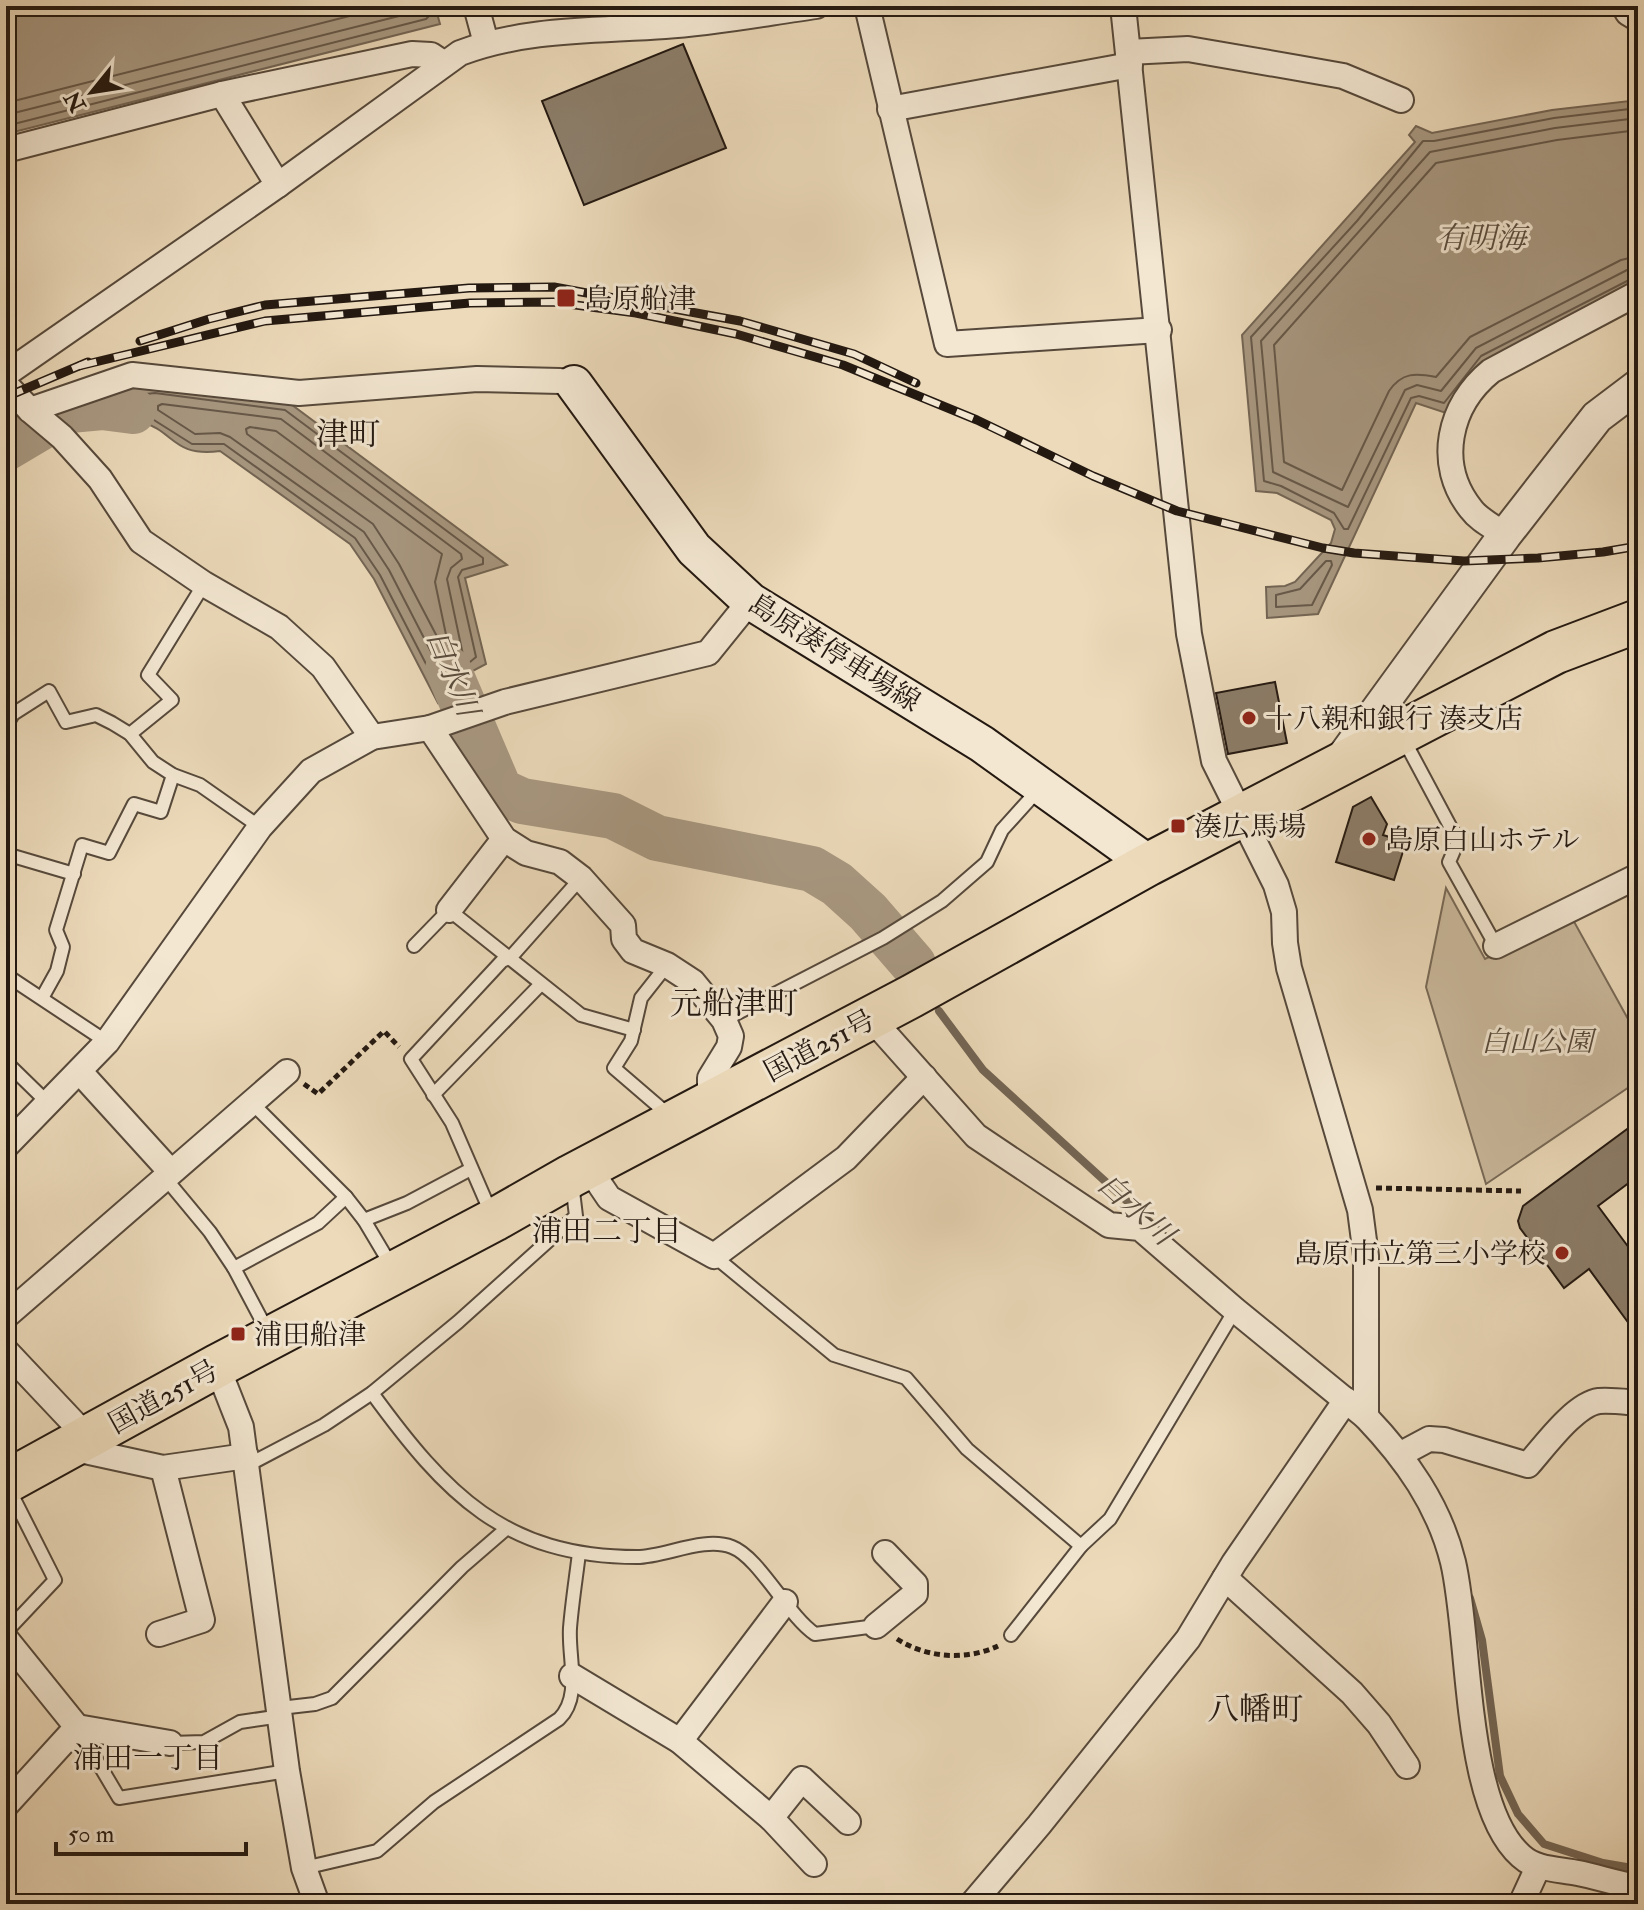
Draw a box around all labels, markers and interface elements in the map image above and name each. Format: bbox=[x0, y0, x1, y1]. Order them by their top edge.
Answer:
north arrow bbox=[52, 52, 132, 132]
text: N bbox=[58, 86, 93, 118]
water label: 有明海 bbox=[1436, 220, 1530, 257]
place label: 島原船津 bbox=[584, 282, 696, 317]
marker: 島原船津 bbox=[555, 287, 577, 309]
district label: 津町 bbox=[316, 415, 380, 455]
street label: 島原湊停車場線 bbox=[742, 586, 927, 720]
water label: 白水川 bbox=[419, 625, 488, 725]
place label: 十八親和銀行 湊支店 bbox=[1265, 702, 1523, 737]
marker: 十八親和銀行 湊支店 bbox=[1240, 709, 1258, 727]
place label: 湊広馬場 bbox=[1194, 810, 1306, 845]
marker: 湊広馬場 bbox=[1169, 817, 1187, 835]
place label: 島原白山ホテル bbox=[1385, 823, 1580, 858]
marker: 島原白山ホテル bbox=[1360, 830, 1378, 848]
district label: 元船津町 bbox=[670, 984, 798, 1024]
street label: 国道251号 bbox=[758, 1003, 881, 1090]
park label: 白山公園 bbox=[1481, 1025, 1597, 1060]
water label: 白水川 bbox=[1090, 1166, 1184, 1255]
district label: 浦田二丁目 bbox=[532, 1213, 682, 1250]
place label: 島原市立第三小学校 bbox=[1294, 1237, 1546, 1272]
marker: 島原市立第三小学校 bbox=[1553, 1244, 1571, 1262]
place label: 浦田船津 bbox=[254, 1318, 366, 1353]
marker: 浦田船津 bbox=[229, 1325, 247, 1343]
street label: 国道251号 bbox=[103, 1353, 225, 1442]
district label: 八幡町 bbox=[1207, 1690, 1303, 1730]
district label: 浦田一丁目 bbox=[73, 1740, 223, 1777]
scale bar bbox=[56, 1806, 246, 1856]
text: 50 m bbox=[68, 1819, 115, 1850]

